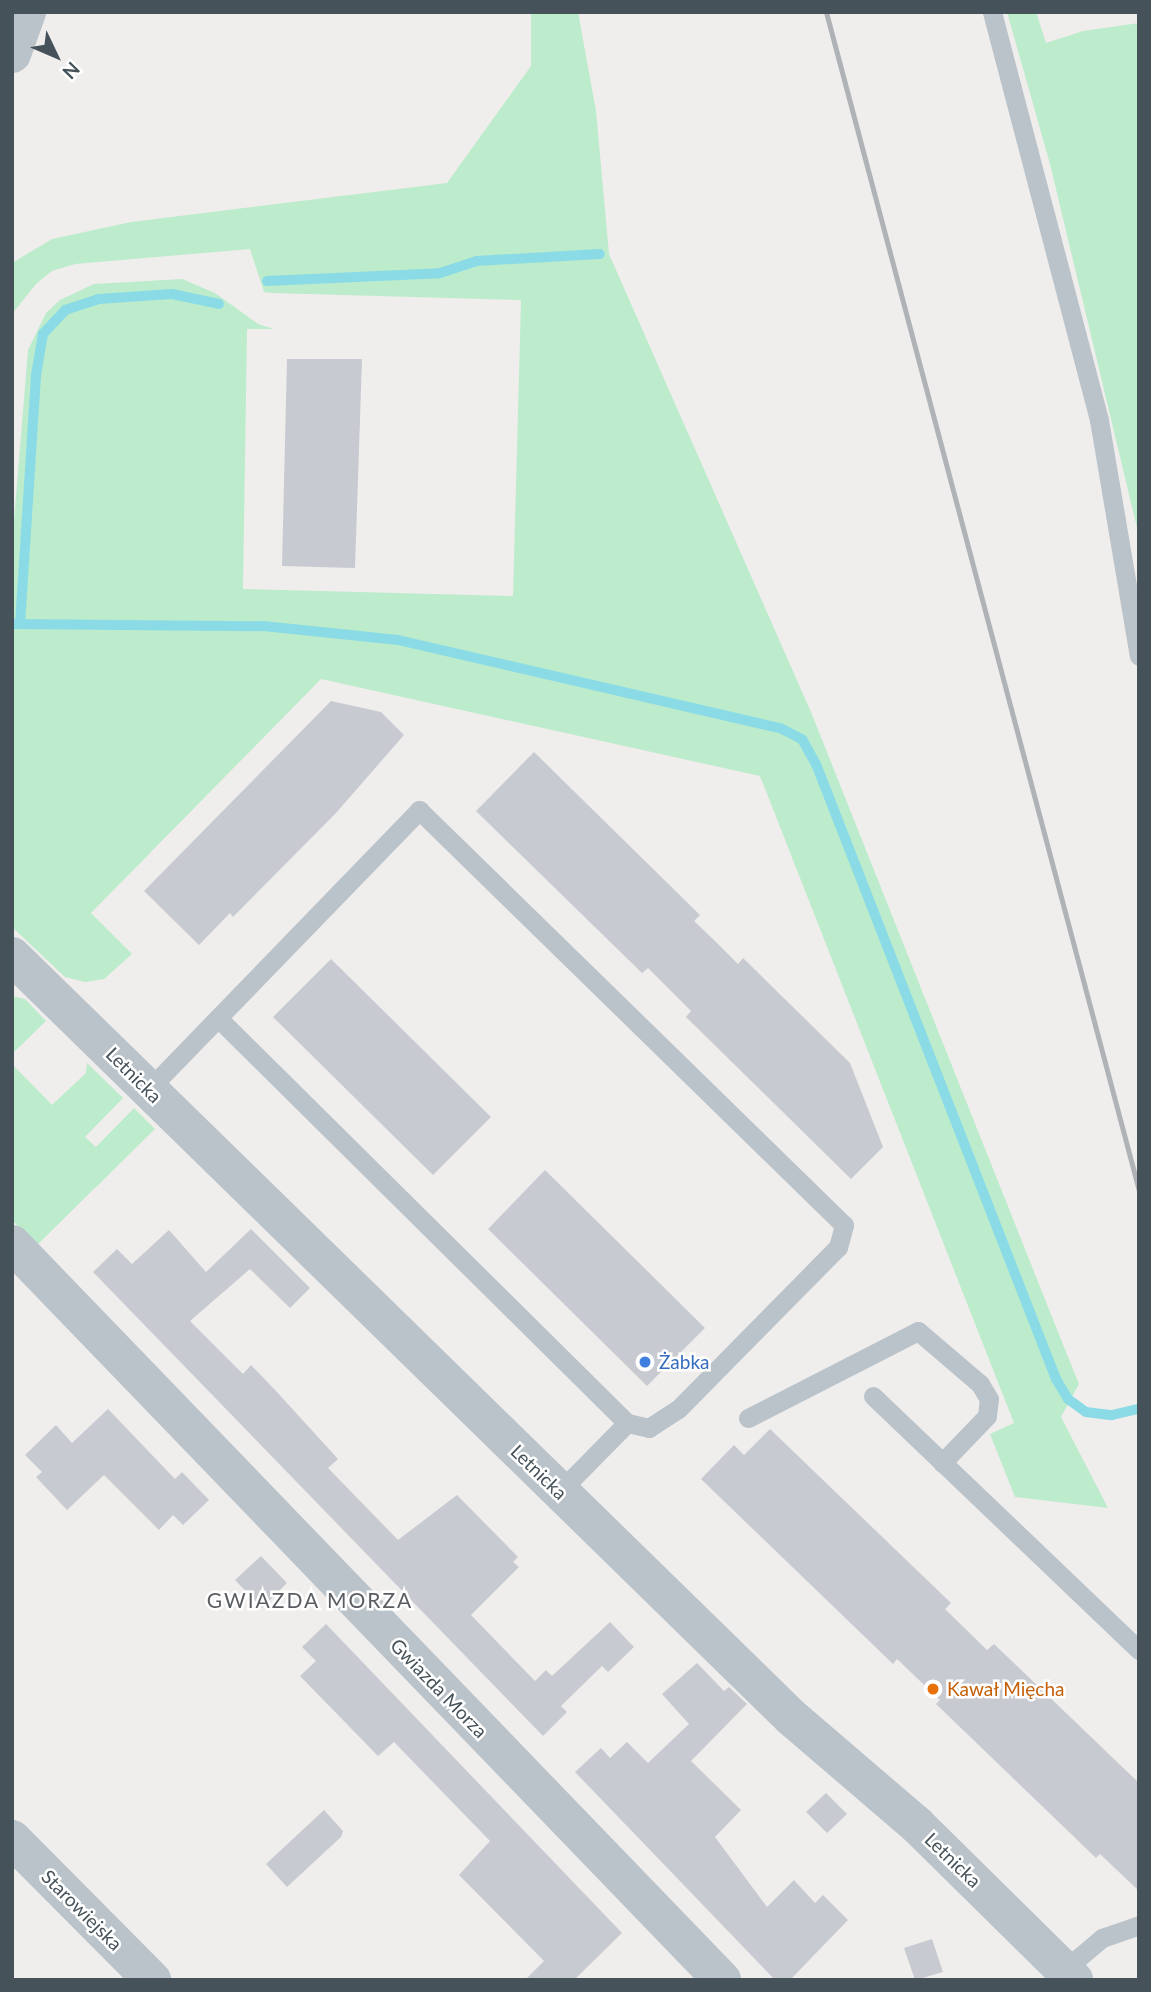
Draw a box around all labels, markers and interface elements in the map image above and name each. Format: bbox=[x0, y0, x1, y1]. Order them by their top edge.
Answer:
north arrow bbox=[21, 21, 91, 91]
text: N bbox=[58, 58, 85, 84]
street label: Letnicka bbox=[101, 1042, 167, 1108]
place label: Żabka bbox=[659, 1351, 710, 1373]
marker: Żabka bbox=[637, 1354, 653, 1370]
street label: Letnicka bbox=[506, 1440, 572, 1504]
district label: GWIAZDA MORZA bbox=[208, 1587, 412, 1613]
street label: Gwiazda Morza bbox=[386, 1634, 492, 1742]
place label: Kawał Mięcha bbox=[947, 1678, 1065, 1700]
marker: Kawał Mięcha bbox=[925, 1681, 941, 1697]
street label: Letnicka bbox=[920, 1828, 986, 1892]
street label: Starowiejska bbox=[37, 1865, 127, 1955]

